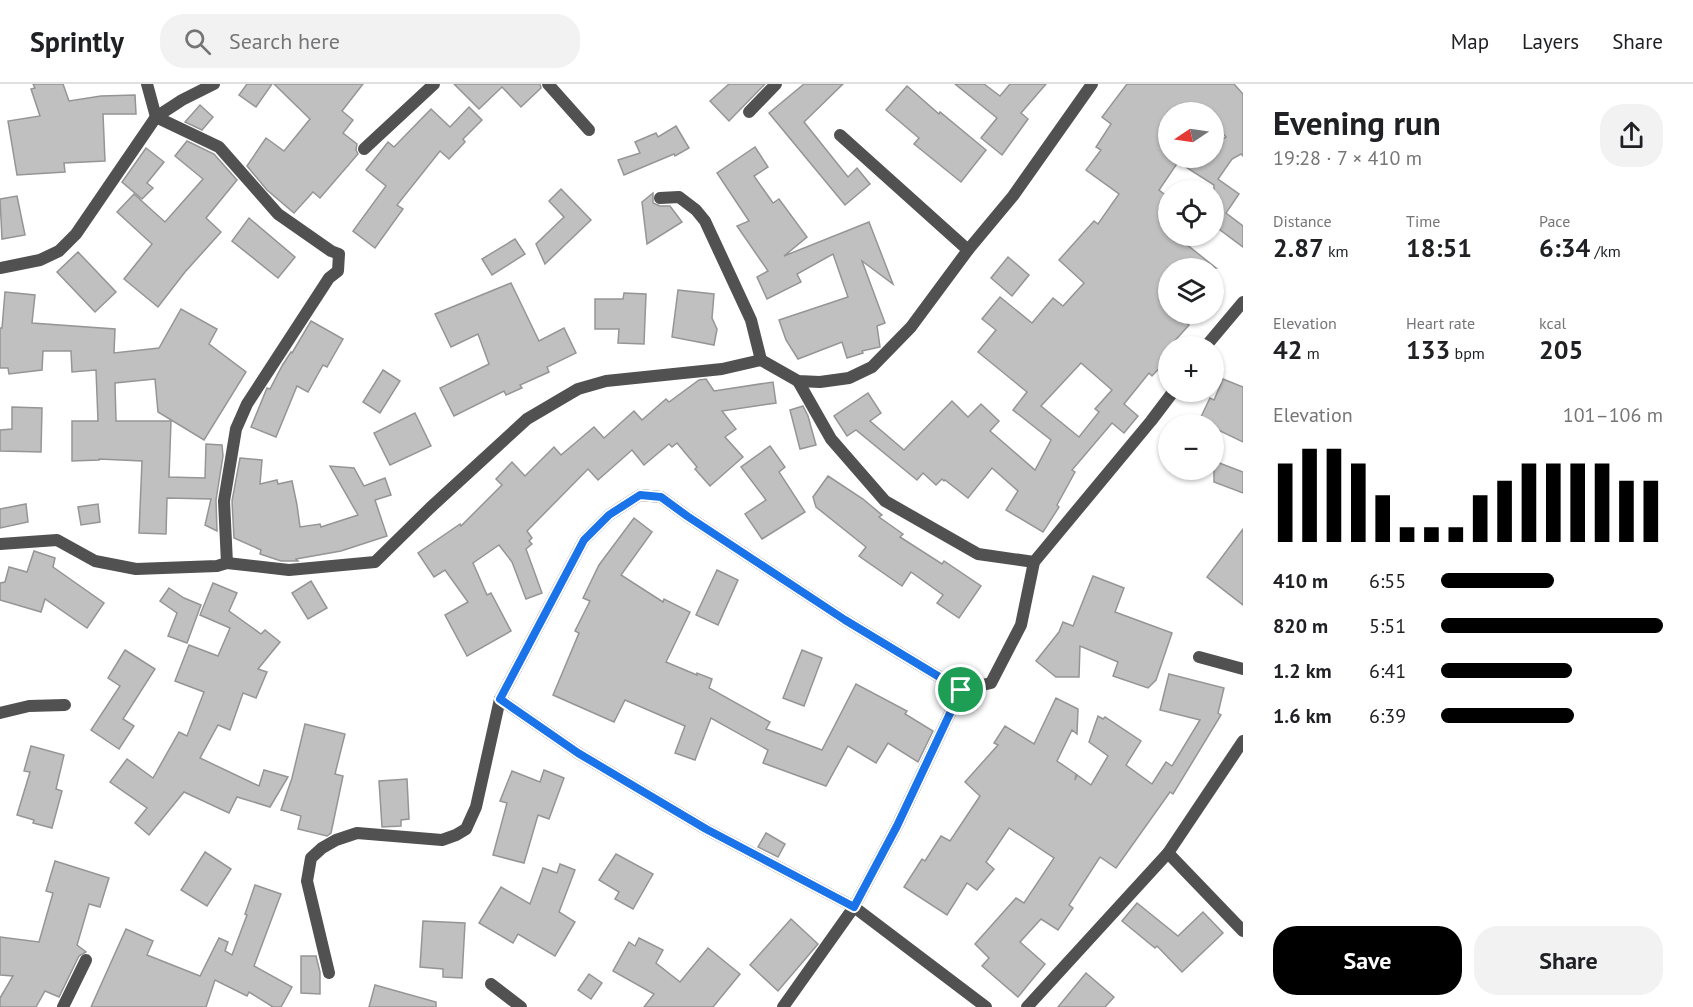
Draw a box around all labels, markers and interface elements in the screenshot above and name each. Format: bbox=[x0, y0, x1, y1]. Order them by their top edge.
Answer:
search box bbox=[160, 14, 580, 68]
text: Sprintly bbox=[30, 23, 124, 60]
icon: search bbox=[181, 25, 214, 58]
text: Search here bbox=[229, 27, 340, 55]
text: Map bbox=[1451, 28, 1489, 55]
text: Layers bbox=[1522, 28, 1579, 55]
text: Share bbox=[1612, 28, 1663, 55]
text: Evening run bbox=[1273, 101, 1441, 144]
north arrow bbox=[1158, 102, 1224, 168]
map controls bbox=[1158, 102, 1224, 480]
button: share bbox=[1600, 104, 1663, 167]
text: 19:28 · 7 × 410 m bbox=[1273, 145, 1422, 171]
button: locate bbox=[1158, 180, 1224, 246]
text: Distance bbox=[1273, 211, 1332, 231]
text: Time bbox=[1406, 211, 1440, 231]
text: Pace bbox=[1539, 211, 1570, 231]
text: 2.87 bbox=[1273, 231, 1324, 264]
text: 18:51 bbox=[1406, 231, 1472, 264]
text: 6:34 bbox=[1539, 231, 1590, 264]
text: km bbox=[1324, 241, 1349, 261]
text: /km bbox=[1590, 241, 1621, 261]
button: layers bbox=[1158, 258, 1224, 324]
text: Elevation bbox=[1273, 313, 1337, 333]
text: Heart rate bbox=[1406, 313, 1475, 333]
text: kcal bbox=[1539, 313, 1566, 333]
text: 42 bbox=[1273, 333, 1302, 366]
text: 133 bbox=[1406, 333, 1450, 366]
text: 205 bbox=[1539, 333, 1583, 366]
button: + bbox=[1158, 336, 1224, 402]
text: m bbox=[1302, 343, 1320, 363]
text: bpm bbox=[1450, 343, 1485, 363]
text: Elevation bbox=[1273, 402, 1353, 428]
text: 101–106 m bbox=[1563, 402, 1663, 428]
button: − bbox=[1158, 414, 1224, 480]
text: 410 m bbox=[1273, 568, 1328, 594]
text: 6:55 bbox=[1369, 568, 1406, 594]
text: 820 m bbox=[1273, 613, 1328, 639]
text: 5:51 bbox=[1369, 613, 1406, 639]
text: 1.2 km bbox=[1273, 658, 1332, 684]
text: 6:41 bbox=[1369, 658, 1406, 684]
pin bbox=[935, 664, 986, 715]
icon: arrive bbox=[944, 673, 977, 706]
text: 1.6 km bbox=[1273, 703, 1332, 729]
text: 6:39 bbox=[1369, 703, 1406, 729]
button: Save bbox=[1273, 926, 1462, 995]
button: Share bbox=[1474, 926, 1663, 995]

